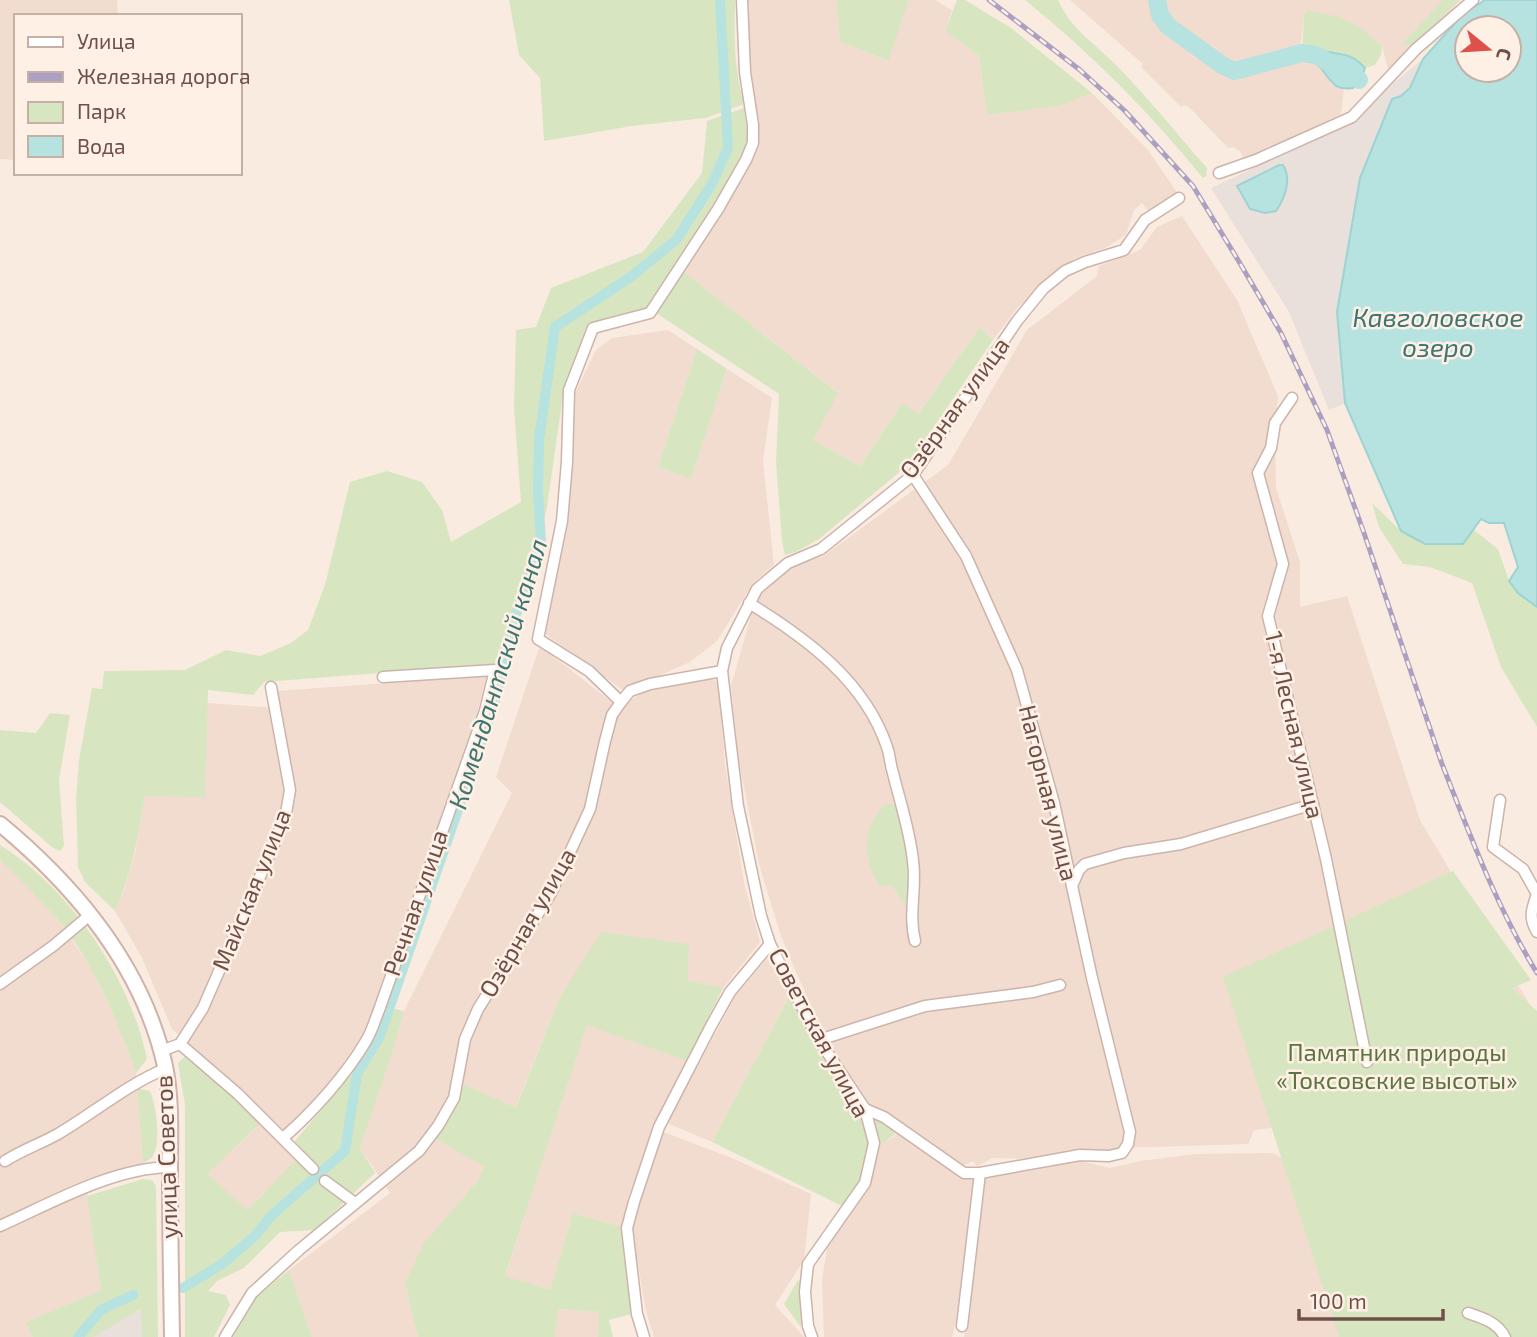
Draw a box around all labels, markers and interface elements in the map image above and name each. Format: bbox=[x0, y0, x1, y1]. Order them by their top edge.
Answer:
legend bbox=[14, 14, 242, 175]
north arrow bbox=[1453, 14, 1523, 84]
text: Улица bbox=[77, 28, 136, 53]
text: С bbox=[1492, 46, 1517, 63]
text: Железная дорога bbox=[77, 63, 250, 88]
text: Парк bbox=[77, 98, 126, 123]
text: Вода bbox=[77, 133, 126, 158]
water label: Кавголовское озеро bbox=[1352, 301, 1524, 362]
street label: Озёрная улица bbox=[893, 331, 1016, 484]
water label: Комендантский канал bbox=[441, 535, 552, 813]
street label: 1-я Лесная улица bbox=[1259, 628, 1331, 822]
street label: Нагорная улица bbox=[1013, 702, 1085, 884]
street label: Майская улица bbox=[205, 804, 297, 975]
street label: Речная улица bbox=[376, 826, 454, 980]
street label: Озёрная улица bbox=[472, 842, 582, 1003]
street label: Советская улица bbox=[763, 943, 877, 1123]
park label: Памятник природы «Токсовские высоты» bbox=[1276, 1037, 1518, 1094]
street label: улица Советов bbox=[148, 1075, 184, 1239]
scale bar bbox=[1299, 1278, 1442, 1322]
text: 100 m bbox=[1310, 1288, 1367, 1313]

